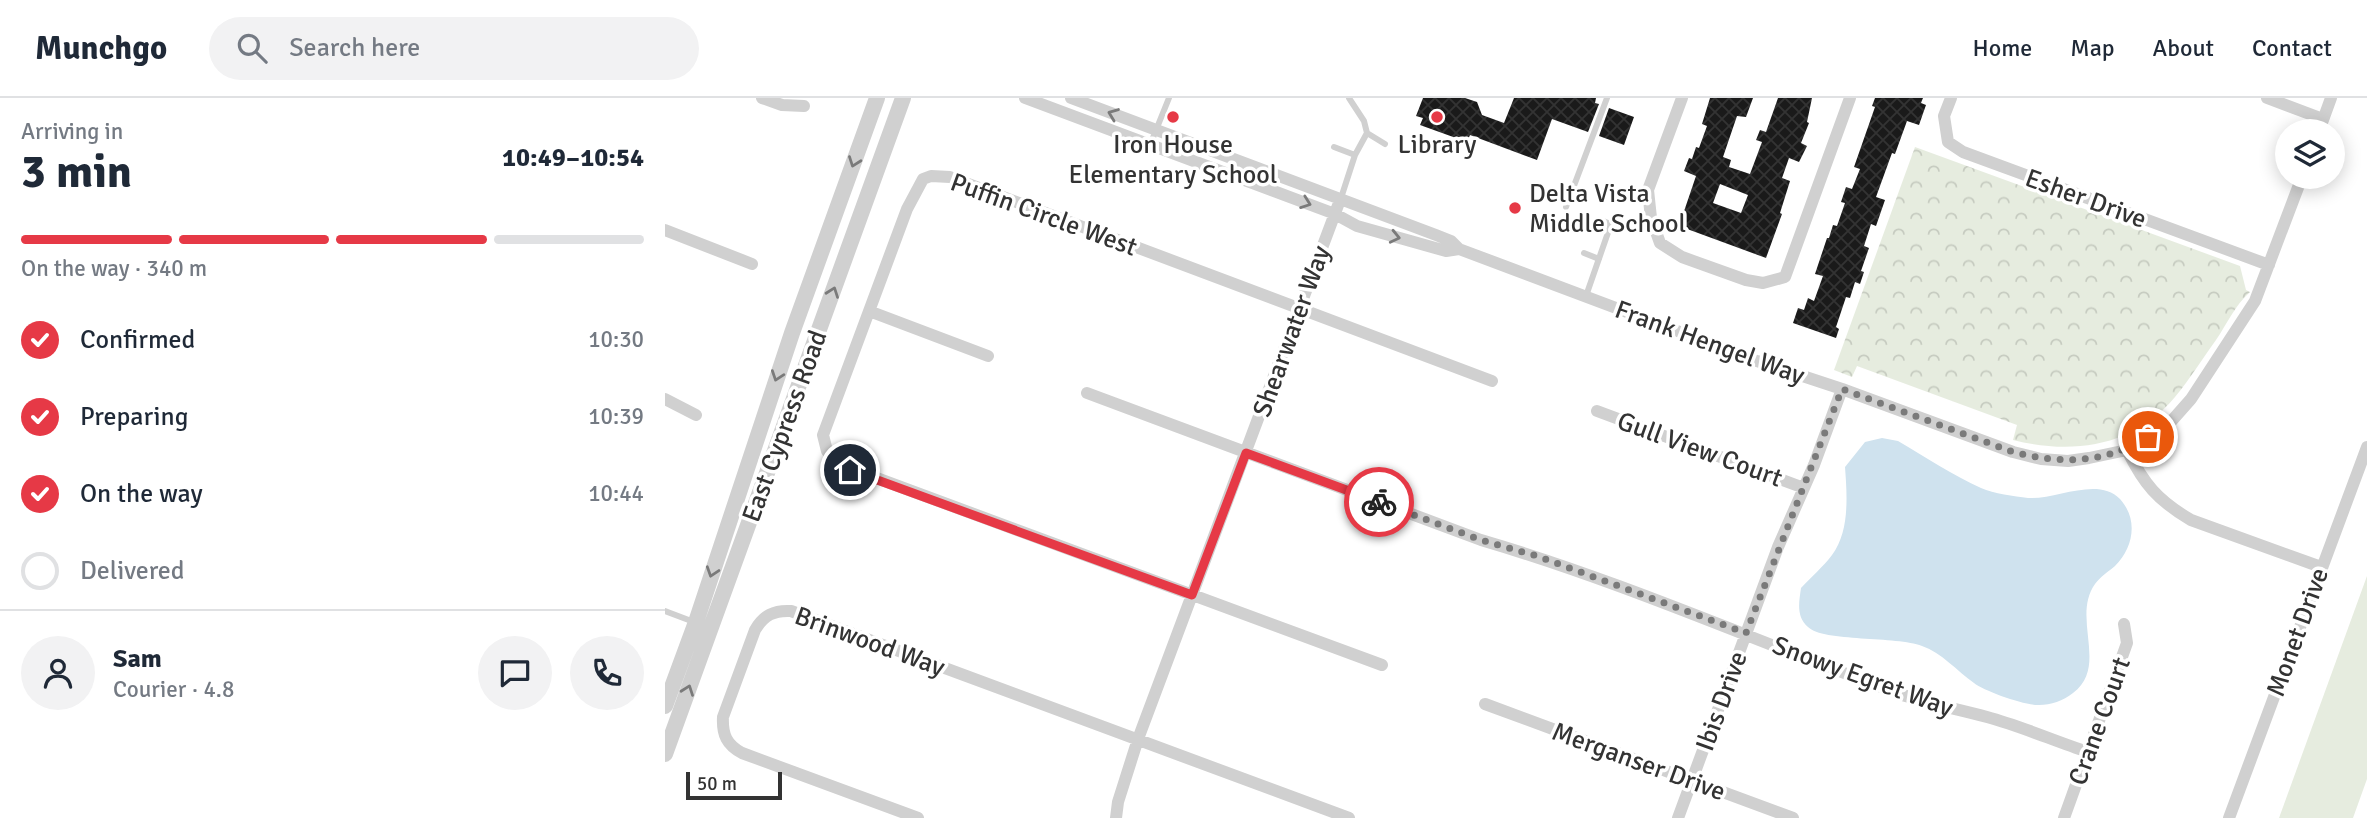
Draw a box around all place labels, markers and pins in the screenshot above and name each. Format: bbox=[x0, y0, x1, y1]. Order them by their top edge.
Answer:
marker: Iron House Elementary School bbox=[1165, 109, 1181, 125]
marker: Library bbox=[1429, 109, 1445, 125]
place label: Iron House Elementary School bbox=[1069, 129, 1277, 191]
place label: Library bbox=[1398, 129, 1476, 161]
place label: Delta Vista Middle School bbox=[1529, 178, 1686, 240]
marker: Delta Vista Middle School bbox=[1507, 200, 1523, 216]
pin bbox=[2118, 407, 2178, 467]
pin bbox=[820, 440, 880, 500]

